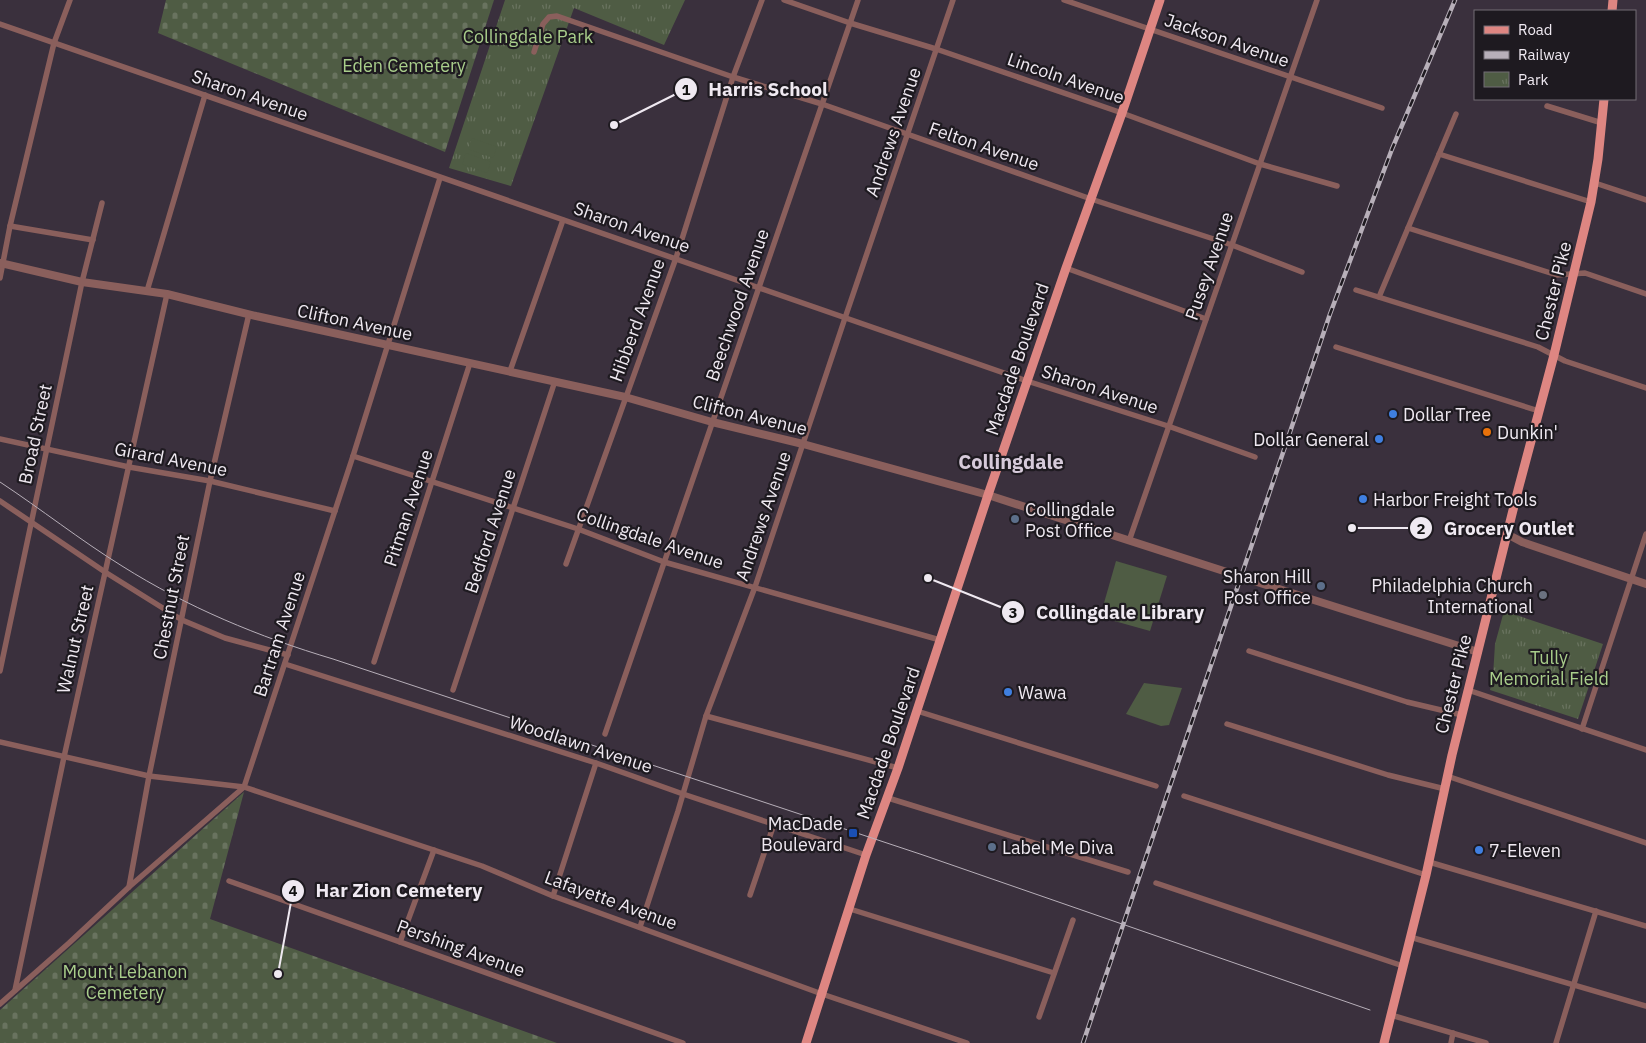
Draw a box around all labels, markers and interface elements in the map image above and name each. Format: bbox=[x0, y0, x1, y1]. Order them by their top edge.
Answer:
street label: Jackson Avenue bbox=[1162, 8, 1293, 72]
legend bbox=[1474, 10, 1636, 100]
text: Road bbox=[1518, 20, 1553, 39]
park label: Collingdale Park bbox=[463, 25, 594, 48]
text: Railway bbox=[1518, 45, 1571, 64]
street label: Lincoln Avenue bbox=[1004, 47, 1128, 109]
park label: Eden Cemetery bbox=[342, 54, 466, 77]
street label: Sharon Avenue bbox=[189, 64, 311, 126]
street label: Andrews Avenue bbox=[860, 64, 926, 200]
text: Park bbox=[1518, 70, 1548, 89]
callout: Harris School bbox=[674, 72, 838, 106]
text: Harris School bbox=[708, 77, 828, 101]
text: 1 bbox=[681, 80, 691, 99]
street label: Felton Avenue bbox=[926, 116, 1042, 176]
street label: Sharon Avenue bbox=[571, 196, 693, 258]
street label: Pusey Avenue bbox=[1180, 209, 1238, 323]
street label: Beechwood Avenue bbox=[700, 226, 774, 384]
street label: Chester Pike bbox=[1530, 239, 1576, 343]
street label: Hibberd Avenue bbox=[604, 255, 670, 385]
street label: Macdade Boulevard bbox=[980, 280, 1054, 438]
street label: Clifton Avenue bbox=[295, 299, 415, 345]
street label: Sharon Avenue bbox=[1039, 359, 1161, 419]
street label: Broad Street bbox=[13, 382, 57, 486]
street label: Clifton Avenue bbox=[690, 390, 810, 440]
place label: Dollar Tree bbox=[1403, 403, 1491, 426]
marker: Dollar Tree bbox=[1387, 408, 1399, 420]
place label: Dunkin' bbox=[1497, 421, 1558, 444]
marker: Dunkin' bbox=[1481, 426, 1493, 438]
place label: Dollar General bbox=[1253, 428, 1369, 451]
marker: Dollar General bbox=[1373, 433, 1385, 445]
street label: Girard Avenue bbox=[113, 437, 229, 481]
street label: Pitman Avenue bbox=[378, 447, 438, 569]
street label: Andrews Avenue bbox=[730, 448, 796, 584]
district label: Collingdale bbox=[958, 448, 1064, 475]
street label: Bedford Avenue bbox=[459, 466, 521, 596]
place label: Harbor Freight Tools bbox=[1373, 488, 1537, 511]
marker: Harbor Freight Tools bbox=[1357, 493, 1369, 505]
place label: Collingdale Post Office bbox=[1025, 498, 1115, 542]
street label: Collingdale Avenue bbox=[573, 502, 727, 574]
callout: Grocery Outlet bbox=[1408, 511, 1584, 545]
marker: Collingdale Post Office bbox=[1009, 513, 1021, 525]
text: Grocery Outlet bbox=[1444, 516, 1574, 540]
text: 2 bbox=[1416, 519, 1426, 538]
street label: Chestnut Street bbox=[148, 533, 194, 661]
place label: Sharon Hill Post Office bbox=[1223, 565, 1311, 609]
street label: Bartram Avenue bbox=[248, 568, 310, 700]
place label: Philadelphia Church International bbox=[1371, 574, 1533, 618]
marker: Sharon Hill Post Office bbox=[1315, 580, 1327, 592]
street label: Walnut Street bbox=[51, 582, 99, 696]
marker: Philadelphia Church International bbox=[1537, 589, 1549, 601]
callout: Collingdale Library bbox=[1000, 595, 1214, 629]
text: Collingdale Library bbox=[1036, 600, 1205, 624]
text: 3 bbox=[1008, 603, 1018, 622]
street label: Chester Pike bbox=[1430, 632, 1476, 736]
park label: Tully Memorial Field bbox=[1489, 646, 1609, 690]
street label: Macdade Boulevard bbox=[851, 664, 925, 822]
place label: Wawa bbox=[1018, 681, 1067, 704]
marker: Wawa bbox=[1002, 686, 1014, 698]
street label: Woodlawn Avenue bbox=[506, 710, 656, 778]
place label: MacDade Boulevard bbox=[761, 812, 843, 856]
marker: MacDade Boulevard bbox=[847, 827, 859, 839]
place label: Label Me Diva bbox=[1002, 836, 1114, 859]
place label: 7-Eleven bbox=[1489, 839, 1561, 862]
marker: Label Me Diva bbox=[986, 841, 998, 853]
marker: 7-Eleven bbox=[1473, 844, 1485, 856]
street label: Lafayette Avenue bbox=[542, 865, 681, 935]
callout: Har Zion Cemetery bbox=[281, 874, 493, 908]
text: Har Zion Cemetery bbox=[316, 878, 483, 902]
text: 4 bbox=[288, 881, 298, 900]
street label: Pershing Avenue bbox=[394, 914, 528, 982]
park label: Mount Lebanon Cemetery bbox=[62, 960, 188, 1004]

